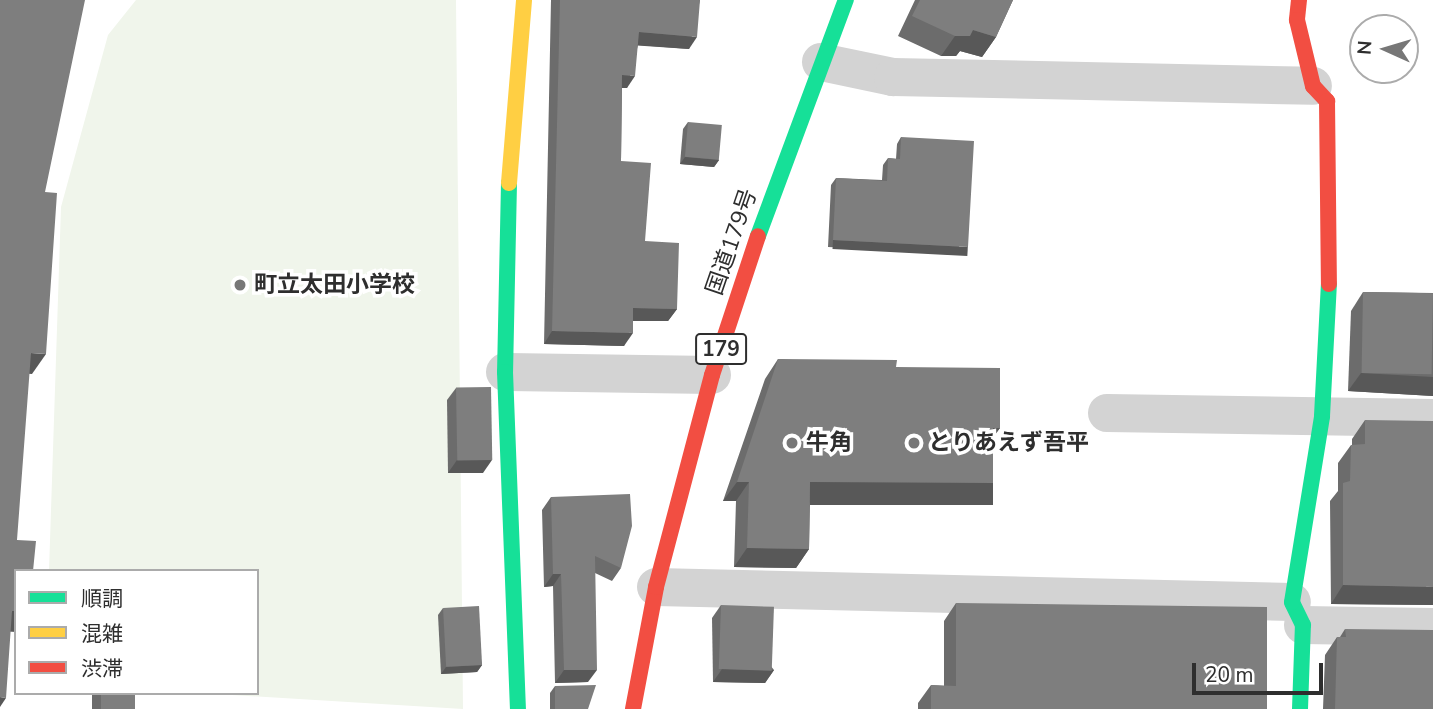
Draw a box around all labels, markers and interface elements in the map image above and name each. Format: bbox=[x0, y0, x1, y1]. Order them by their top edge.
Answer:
north arrow bbox=[1349, 14, 1419, 84]
text: N bbox=[1352, 40, 1379, 56]
street label: 国道179号 bbox=[701, 185, 763, 299]
place label: 町立太田小学校 bbox=[254, 271, 415, 299]
marker: 町立太田小学校 bbox=[232, 277, 248, 293]
road number: 179 bbox=[695, 332, 747, 366]
place label: 牛角 bbox=[806, 429, 852, 457]
place label: とりあえず吾平 bbox=[928, 429, 1089, 457]
marker: 牛角 bbox=[784, 435, 800, 451]
marker: とりあえず吾平 bbox=[906, 435, 922, 451]
legend bbox=[14, 569, 259, 695]
text: 順調 bbox=[81, 585, 123, 613]
text: 混雑 bbox=[81, 620, 123, 648]
scale bar bbox=[1195, 650, 1326, 694]
text: 渋滞 bbox=[81, 655, 123, 683]
text: 20 m bbox=[1205, 661, 1254, 689]

